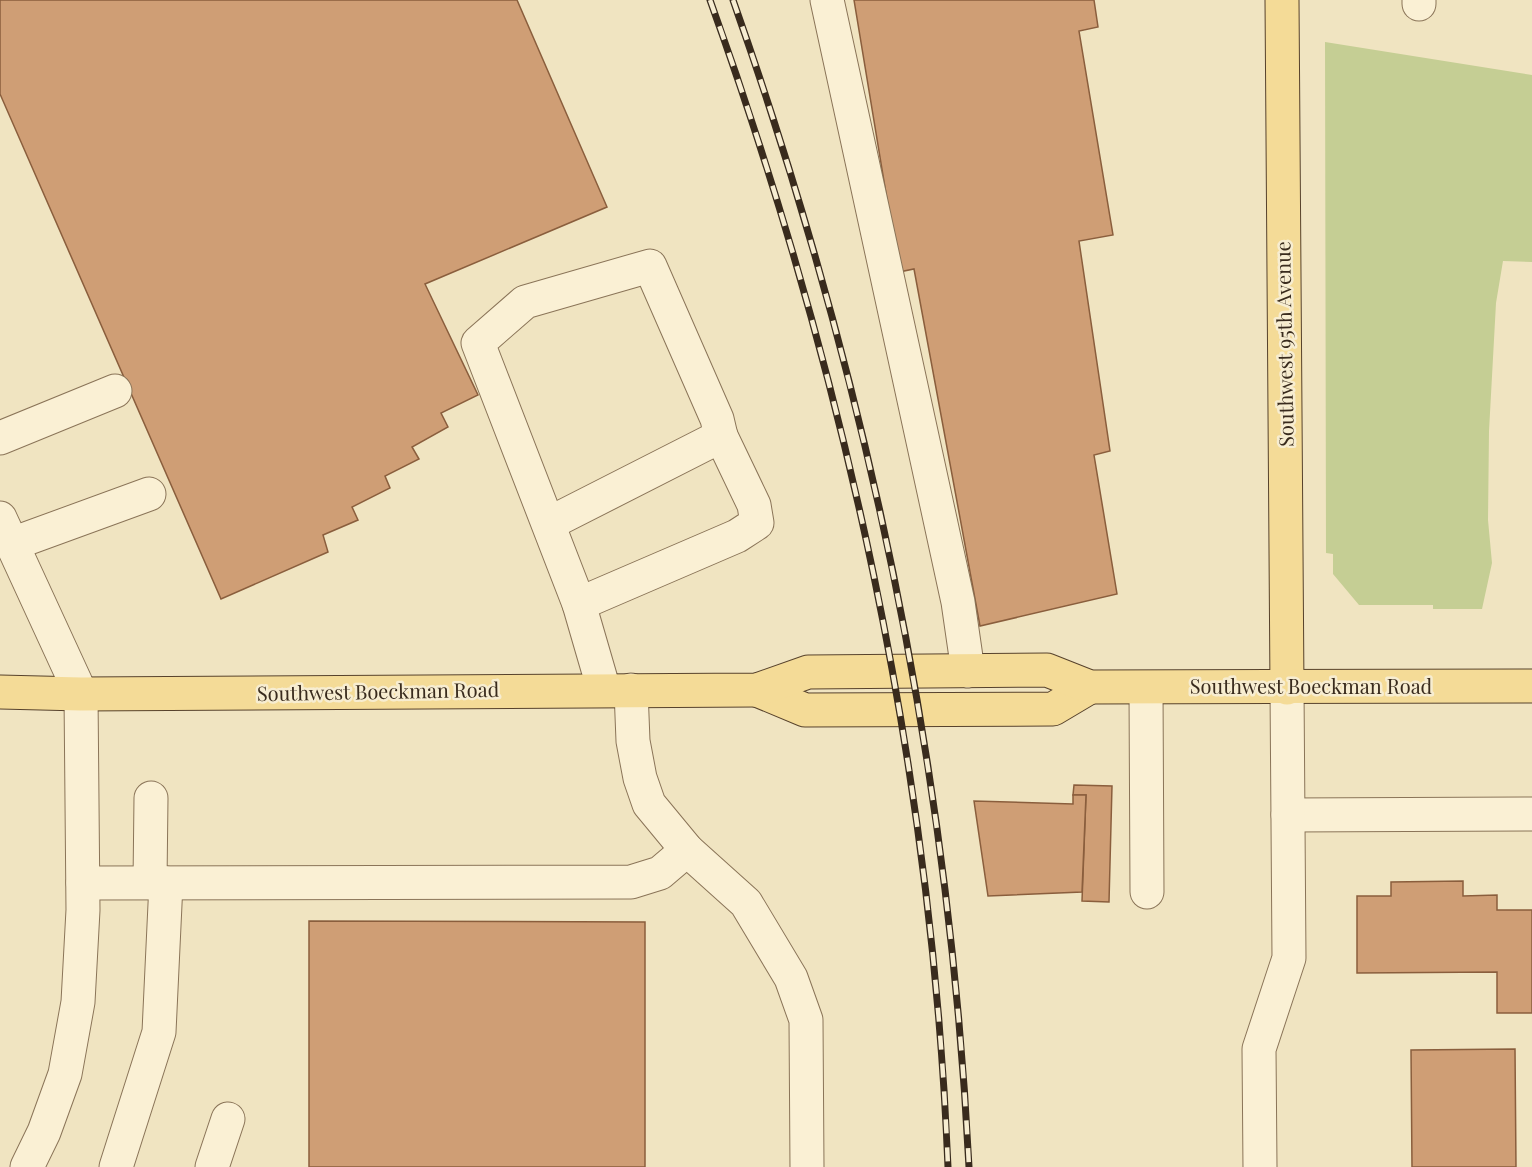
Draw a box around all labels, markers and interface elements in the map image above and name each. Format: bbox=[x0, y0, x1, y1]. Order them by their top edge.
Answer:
street label: Southwest 95th Avenue bbox=[1268, 241, 1299, 447]
street label: Southwest Boeckman Road bbox=[1190, 672, 1433, 699]
street label: Southwest Boeckman Road bbox=[257, 675, 500, 706]

